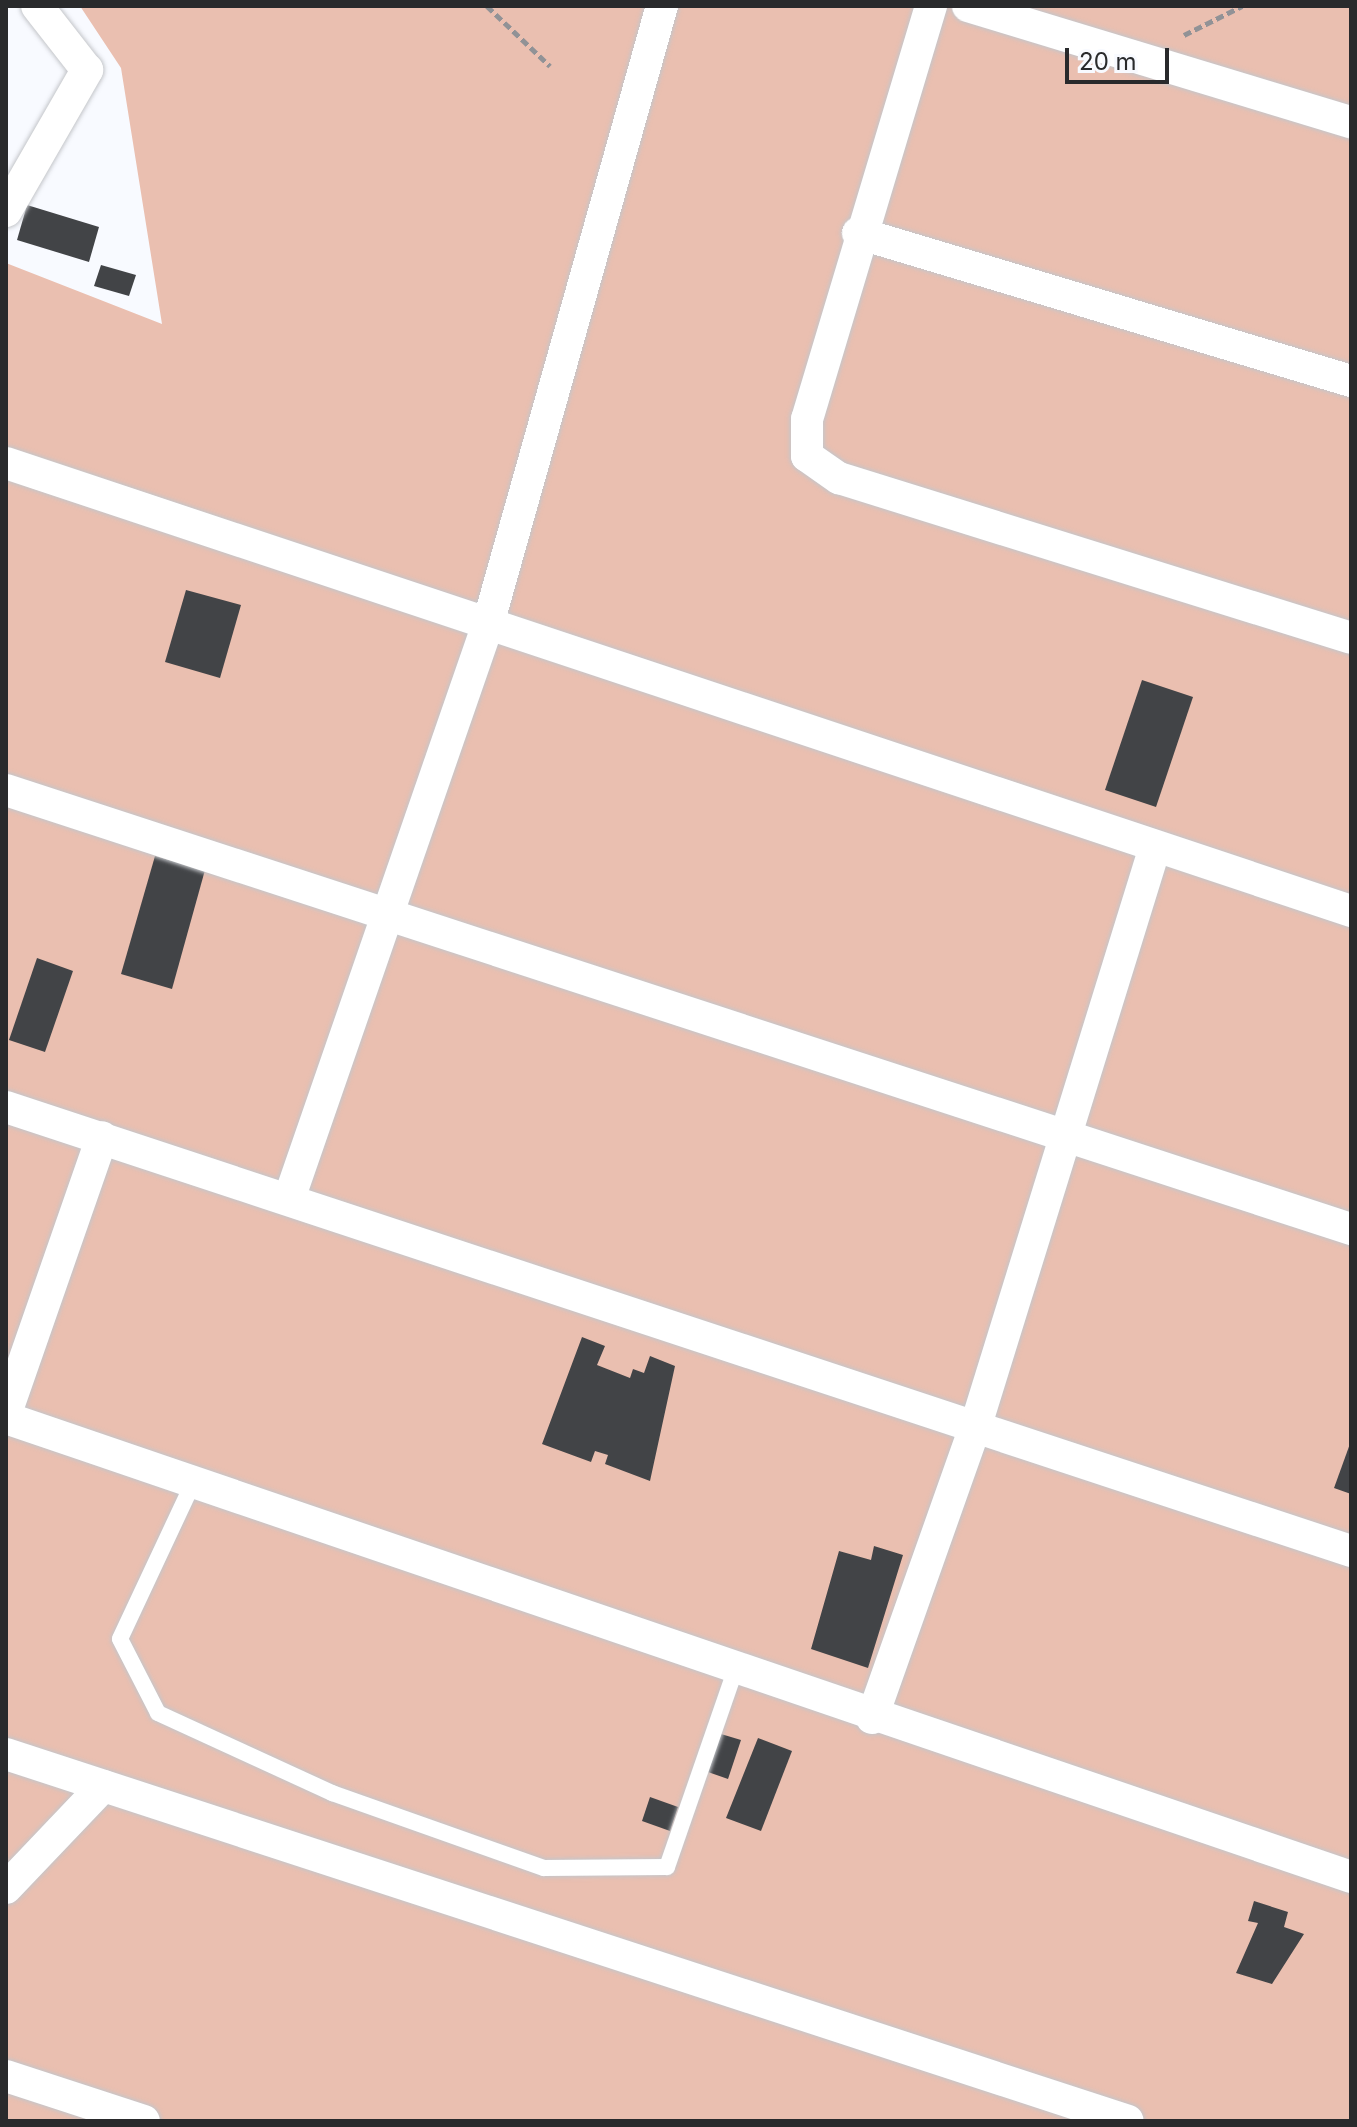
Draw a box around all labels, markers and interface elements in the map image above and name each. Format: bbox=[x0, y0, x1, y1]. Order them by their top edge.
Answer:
scale bar bbox=[1069, 32, 1173, 82]
text: 20 m bbox=[1079, 47, 1137, 76]

